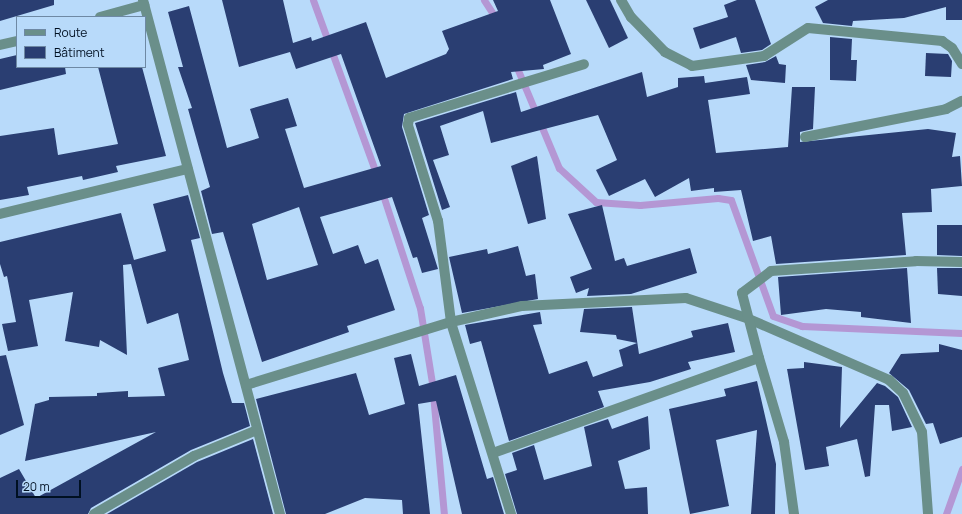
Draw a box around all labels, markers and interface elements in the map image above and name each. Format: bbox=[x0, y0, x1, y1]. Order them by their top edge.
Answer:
legend bbox=[16, 16, 146, 68]
text: Route bbox=[54, 24, 87, 41]
text: Bâtiment bbox=[54, 44, 105, 61]
scale bar bbox=[18, 472, 83, 498]
text: 20 m bbox=[23, 478, 50, 495]

